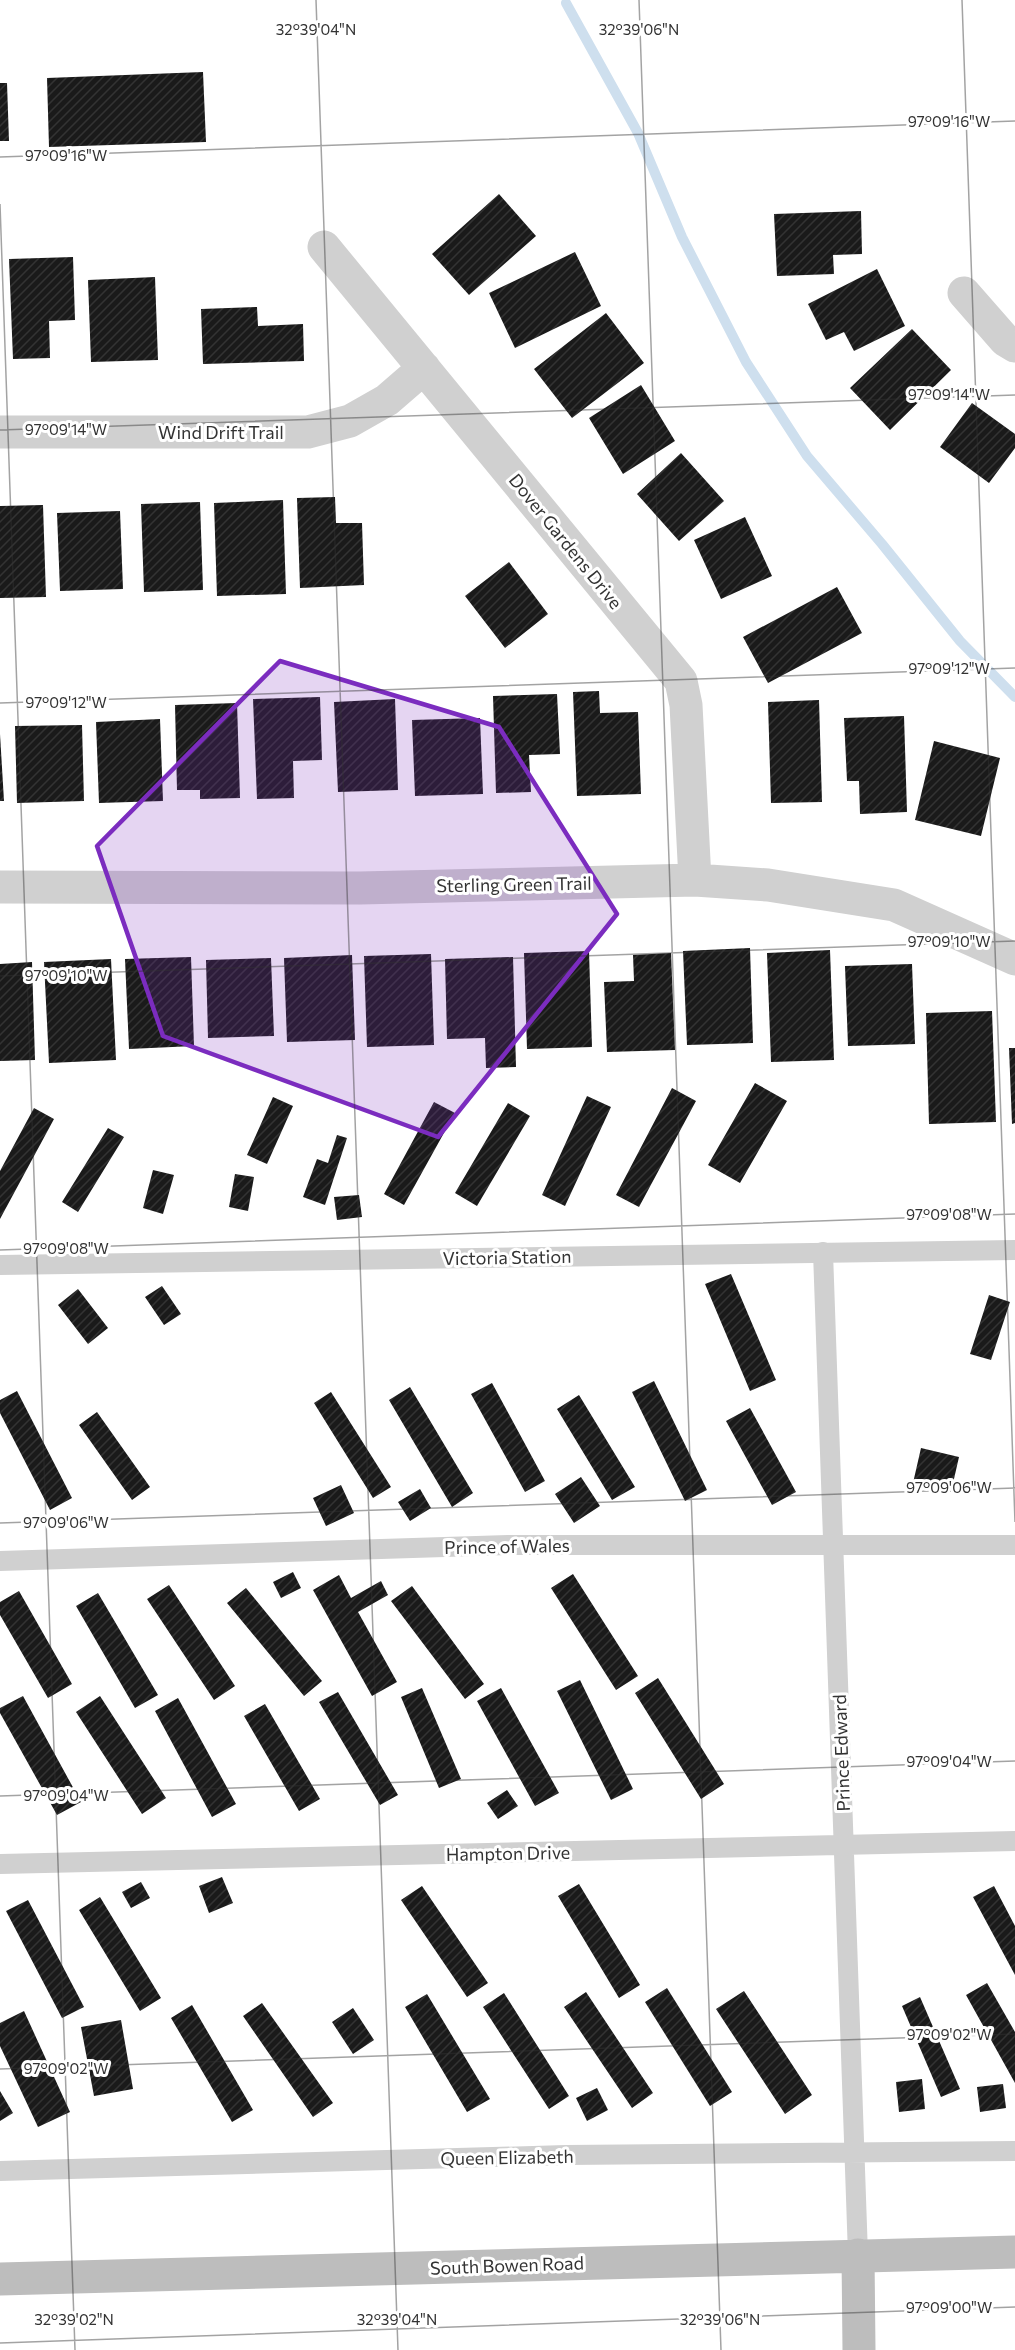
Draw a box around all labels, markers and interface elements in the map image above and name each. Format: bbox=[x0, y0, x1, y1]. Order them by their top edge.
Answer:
text: 32°39'04"N bbox=[276, 20, 356, 38]
text: 32°39'06"N bbox=[599, 20, 679, 38]
text: 97°09'16"W bbox=[908, 112, 990, 130]
text: 97°09'16"W bbox=[25, 146, 107, 164]
text: 97°09'14"W bbox=[908, 385, 990, 403]
text: 97°09'14"W bbox=[25, 420, 107, 438]
street label: Wind Drift Trail bbox=[158, 421, 284, 443]
street label: Dover Gardens Drive bbox=[505, 469, 627, 613]
text: 97°09'12"W bbox=[908, 659, 990, 677]
text: 97°09'12"W bbox=[25, 693, 107, 711]
street label: Sterling Green Trail bbox=[436, 872, 592, 896]
text: 97°09'10"W bbox=[907, 932, 991, 950]
text: 97°09'10"W bbox=[24, 966, 108, 984]
text: 97°09'08"W bbox=[906, 1205, 992, 1223]
text: 97°09'08"W bbox=[23, 1239, 109, 1257]
street label: Victoria Station bbox=[442, 1245, 572, 1269]
text: 97°09'06"W bbox=[906, 1478, 992, 1496]
text: 97°09'06"W bbox=[23, 1513, 109, 1531]
street label: Prince of Wales bbox=[444, 1534, 570, 1558]
street label: Prince Edward bbox=[828, 1694, 854, 1812]
text: 97°09'04"W bbox=[906, 1752, 992, 1770]
text: 97°09'04"W bbox=[23, 1786, 109, 1804]
street label: Hampton Drive bbox=[446, 1841, 570, 1865]
text: 97°09'02"W bbox=[907, 2025, 992, 2043]
text: 97°09'02"W bbox=[24, 2059, 109, 2077]
street label: Queen Elizabeth bbox=[440, 2145, 574, 2169]
street label: South Bowen Road bbox=[430, 2251, 584, 2279]
text: 97°09'00"W bbox=[906, 2298, 992, 2316]
text: 32°39'02"N bbox=[34, 2310, 114, 2328]
text: 32°39'04"N bbox=[357, 2310, 437, 2328]
text: 32°39'06"N bbox=[680, 2310, 760, 2328]

